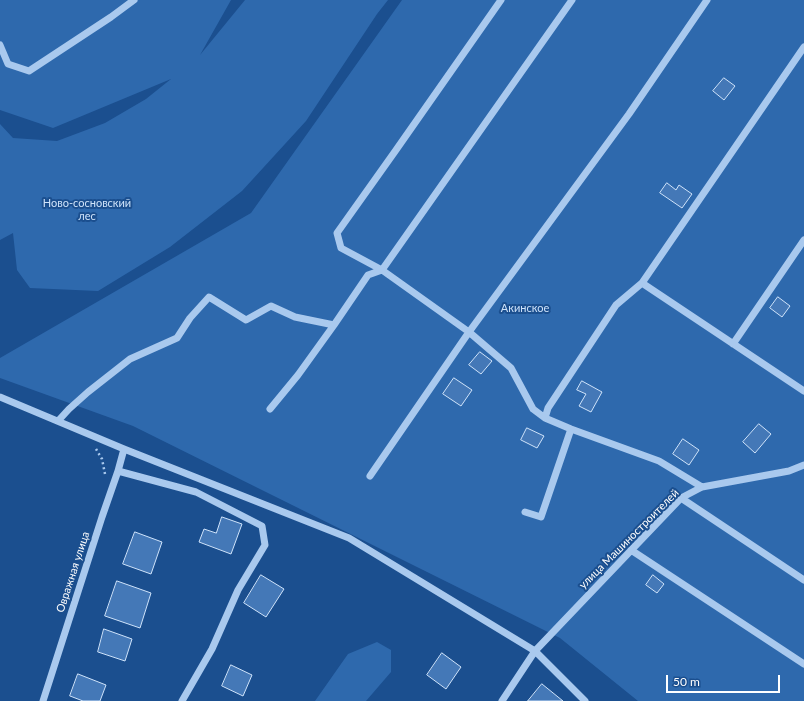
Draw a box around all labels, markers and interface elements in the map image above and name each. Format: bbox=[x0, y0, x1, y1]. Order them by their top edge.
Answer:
park label: Ново-сосновский лес bbox=[43, 196, 131, 222]
park label: Акинское bbox=[501, 301, 549, 315]
street label: улица Машиностроителей bbox=[576, 486, 682, 592]
street label: Овражная улица bbox=[54, 530, 92, 614]
scale bar bbox=[668, 667, 782, 693]
text: 50 m bbox=[673, 674, 700, 689]

